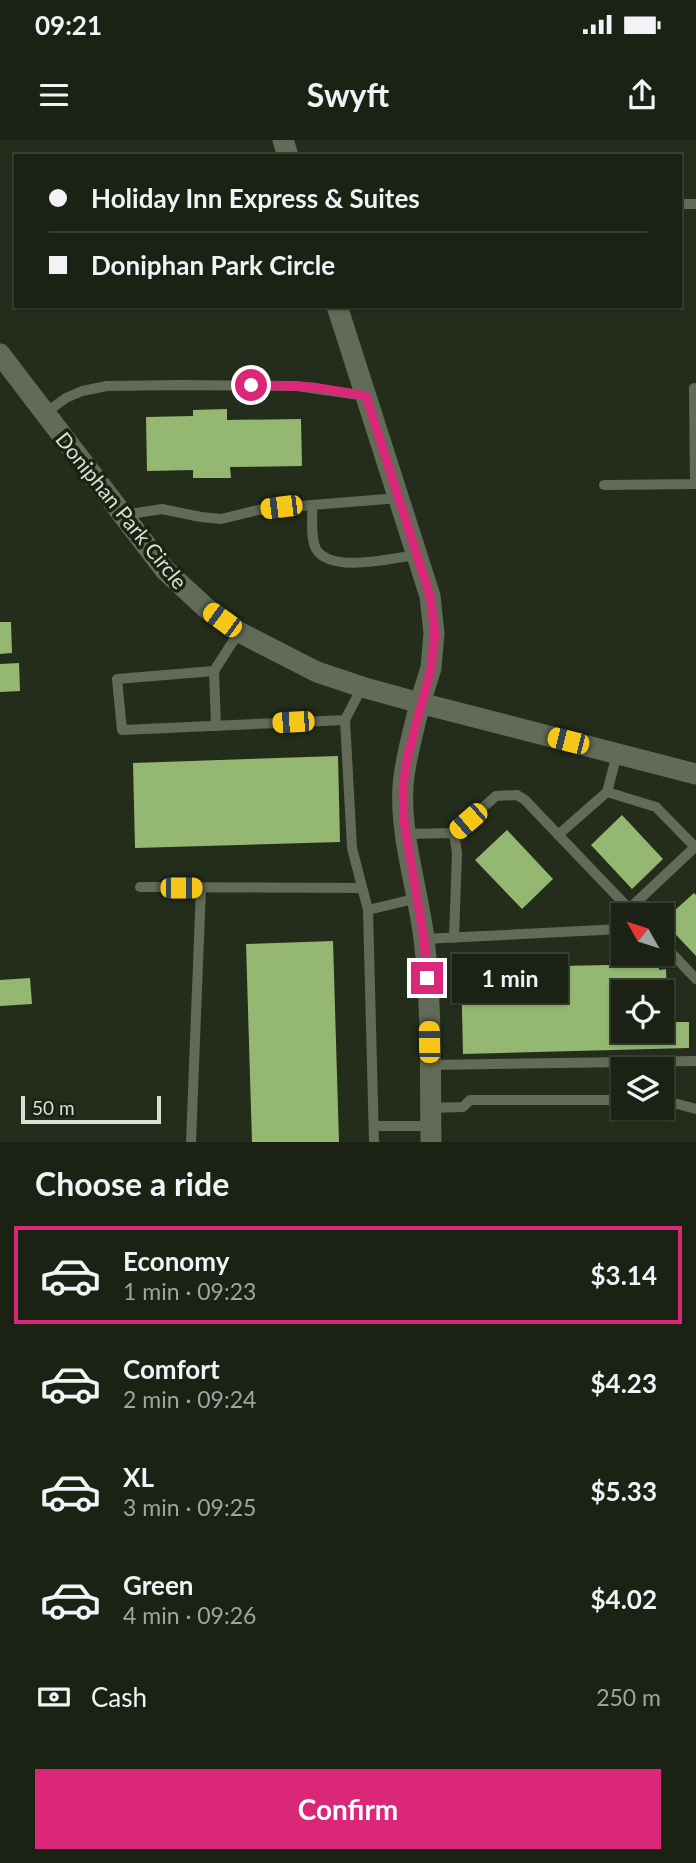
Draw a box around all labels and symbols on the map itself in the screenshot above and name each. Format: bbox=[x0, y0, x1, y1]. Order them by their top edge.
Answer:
route start bbox=[235, 369, 267, 401]
street label: Doniphan Park Circle bbox=[51, 427, 193, 593]
car bbox=[259, 494, 304, 520]
car bbox=[199, 599, 246, 641]
car bbox=[272, 710, 315, 734]
car bbox=[546, 726, 591, 756]
car bbox=[446, 799, 491, 843]
car bbox=[161, 878, 203, 899]
north arrow bbox=[611, 903, 674, 966]
callout: 1 min bbox=[452, 954, 567, 1002]
route end bbox=[411, 962, 443, 994]
car bbox=[419, 1021, 440, 1063]
scale bar bbox=[21, 1093, 161, 1125]

